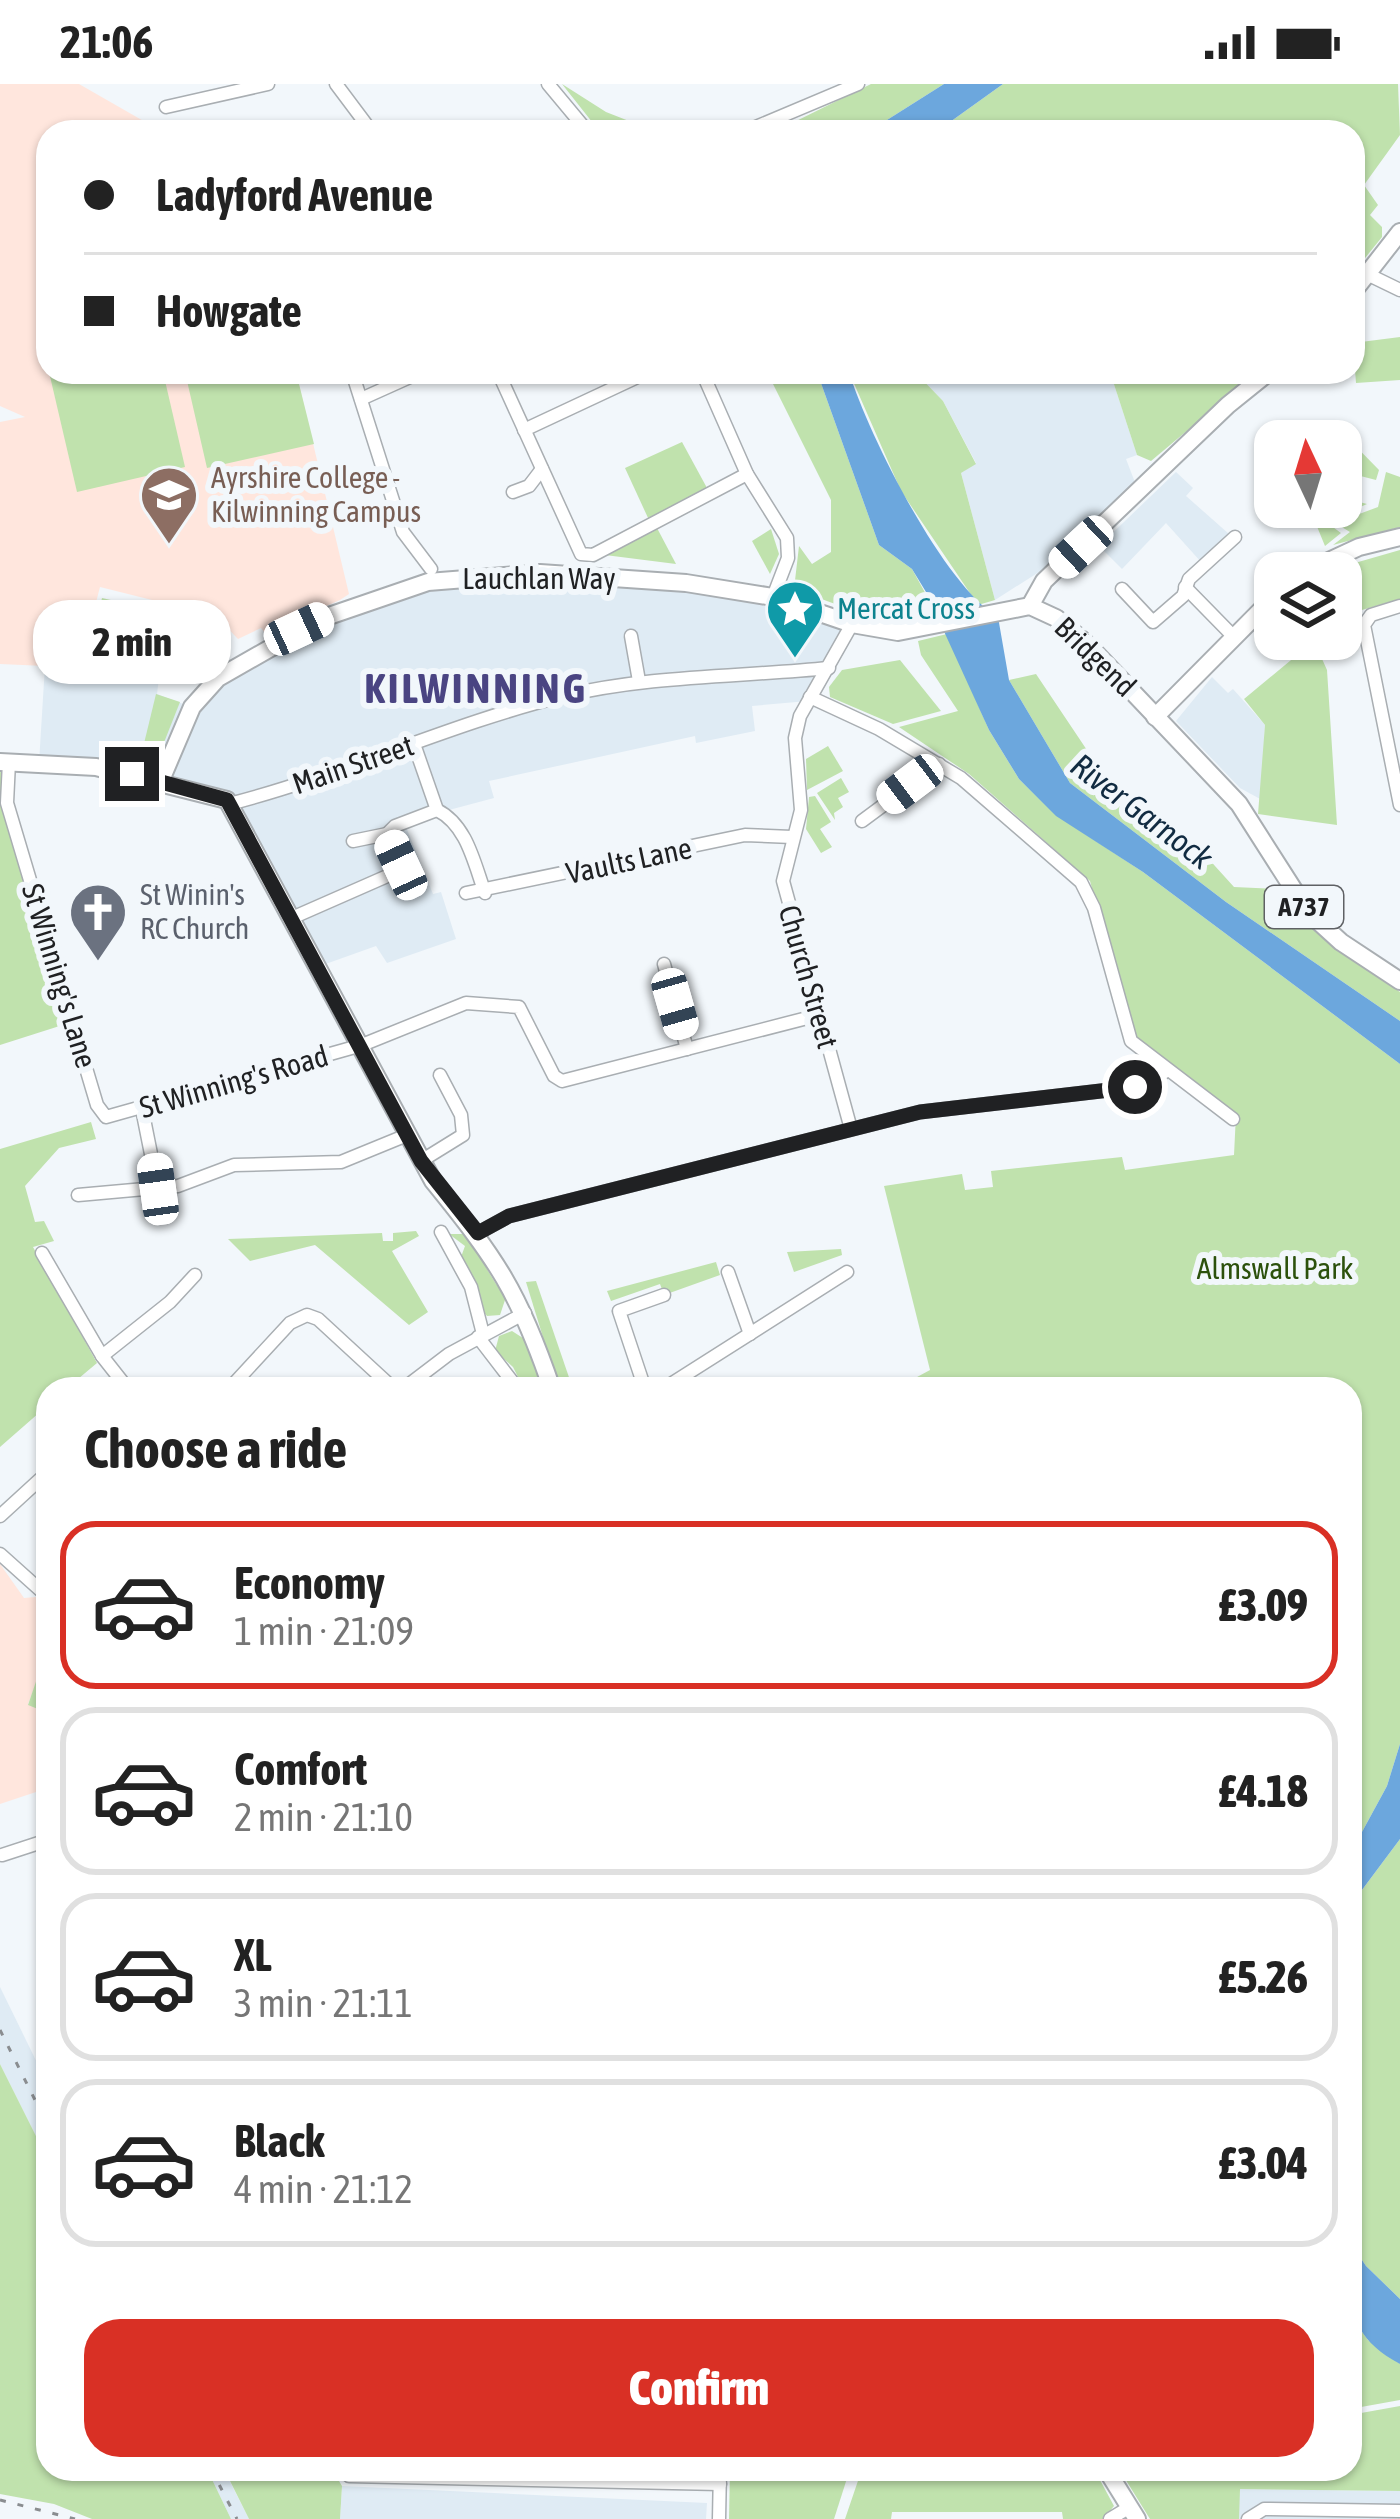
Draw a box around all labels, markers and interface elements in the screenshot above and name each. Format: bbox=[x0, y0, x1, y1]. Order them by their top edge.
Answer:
text: 21:06 bbox=[60, 16, 154, 68]
text: Ladyford Avenue bbox=[156, 169, 433, 221]
text: Howgate bbox=[156, 285, 302, 337]
north arrow bbox=[1254, 420, 1362, 528]
map controls bbox=[1254, 420, 1362, 660]
place label: Ayrshire College - Kilwinning Campus bbox=[211, 460, 421, 528]
school or university icon: Ayrshire College - Kilwinning Campus bbox=[138, 464, 200, 546]
car bbox=[1042, 509, 1120, 585]
button: layers bbox=[1254, 552, 1362, 660]
street label: Lauchlan Way bbox=[462, 561, 616, 595]
place icon: Mercat Cross bbox=[764, 578, 826, 660]
place label: Mercat Cross bbox=[837, 591, 975, 625]
car bbox=[259, 597, 339, 661]
callout: 2 min bbox=[33, 600, 231, 684]
street label: Bridgend bbox=[1048, 610, 1143, 703]
text: 2 min bbox=[92, 620, 172, 664]
district label: KILWINNING bbox=[364, 664, 588, 712]
street label: Main Street bbox=[288, 728, 418, 801]
water label: River Garnock bbox=[1064, 745, 1221, 877]
route end bbox=[105, 747, 159, 801]
car bbox=[870, 748, 950, 820]
car bbox=[369, 825, 433, 905]
street label: Vaults Lane bbox=[563, 830, 695, 890]
place label: St Winin's RC Church bbox=[140, 877, 249, 945]
street label: St Winning's Lane bbox=[16, 879, 104, 1072]
church icon: St Winin's RC Church bbox=[67, 881, 129, 963]
road number: A737 bbox=[1265, 886, 1343, 928]
street label: Church Street bbox=[772, 901, 846, 1052]
car bbox=[648, 964, 702, 1044]
street label: St Winning's Road bbox=[136, 1038, 332, 1124]
route start bbox=[1108, 1060, 1162, 1114]
car bbox=[135, 1151, 181, 1227]
park label: Almswall Park bbox=[1197, 1251, 1353, 1285]
text: Choose a ride bbox=[84, 1418, 347, 1479]
icon: car bbox=[90, 1551, 198, 1659]
text: Economy bbox=[234, 1557, 385, 1609]
text: £3.09 bbox=[1218, 1579, 1308, 1631]
text: 1 min · 21:09 bbox=[234, 1609, 414, 1653]
icon: car bbox=[90, 1737, 198, 1845]
text: Comfort bbox=[234, 1743, 367, 1795]
text: £4.18 bbox=[1218, 1765, 1308, 1817]
text: 2 min · 21:10 bbox=[234, 1795, 413, 1839]
icon: car bbox=[90, 1923, 198, 2031]
text: XL bbox=[234, 1929, 272, 1981]
text: £5.26 bbox=[1218, 1951, 1308, 2003]
text: 3 min · 21:11 bbox=[234, 1981, 413, 2025]
icon: car bbox=[90, 2109, 198, 2217]
text: Black bbox=[234, 2115, 325, 2167]
text: £3.04 bbox=[1218, 2137, 1308, 2189]
text: 4 min · 21:12 bbox=[234, 2167, 413, 2211]
button: Confirm bbox=[84, 2319, 1314, 2457]

